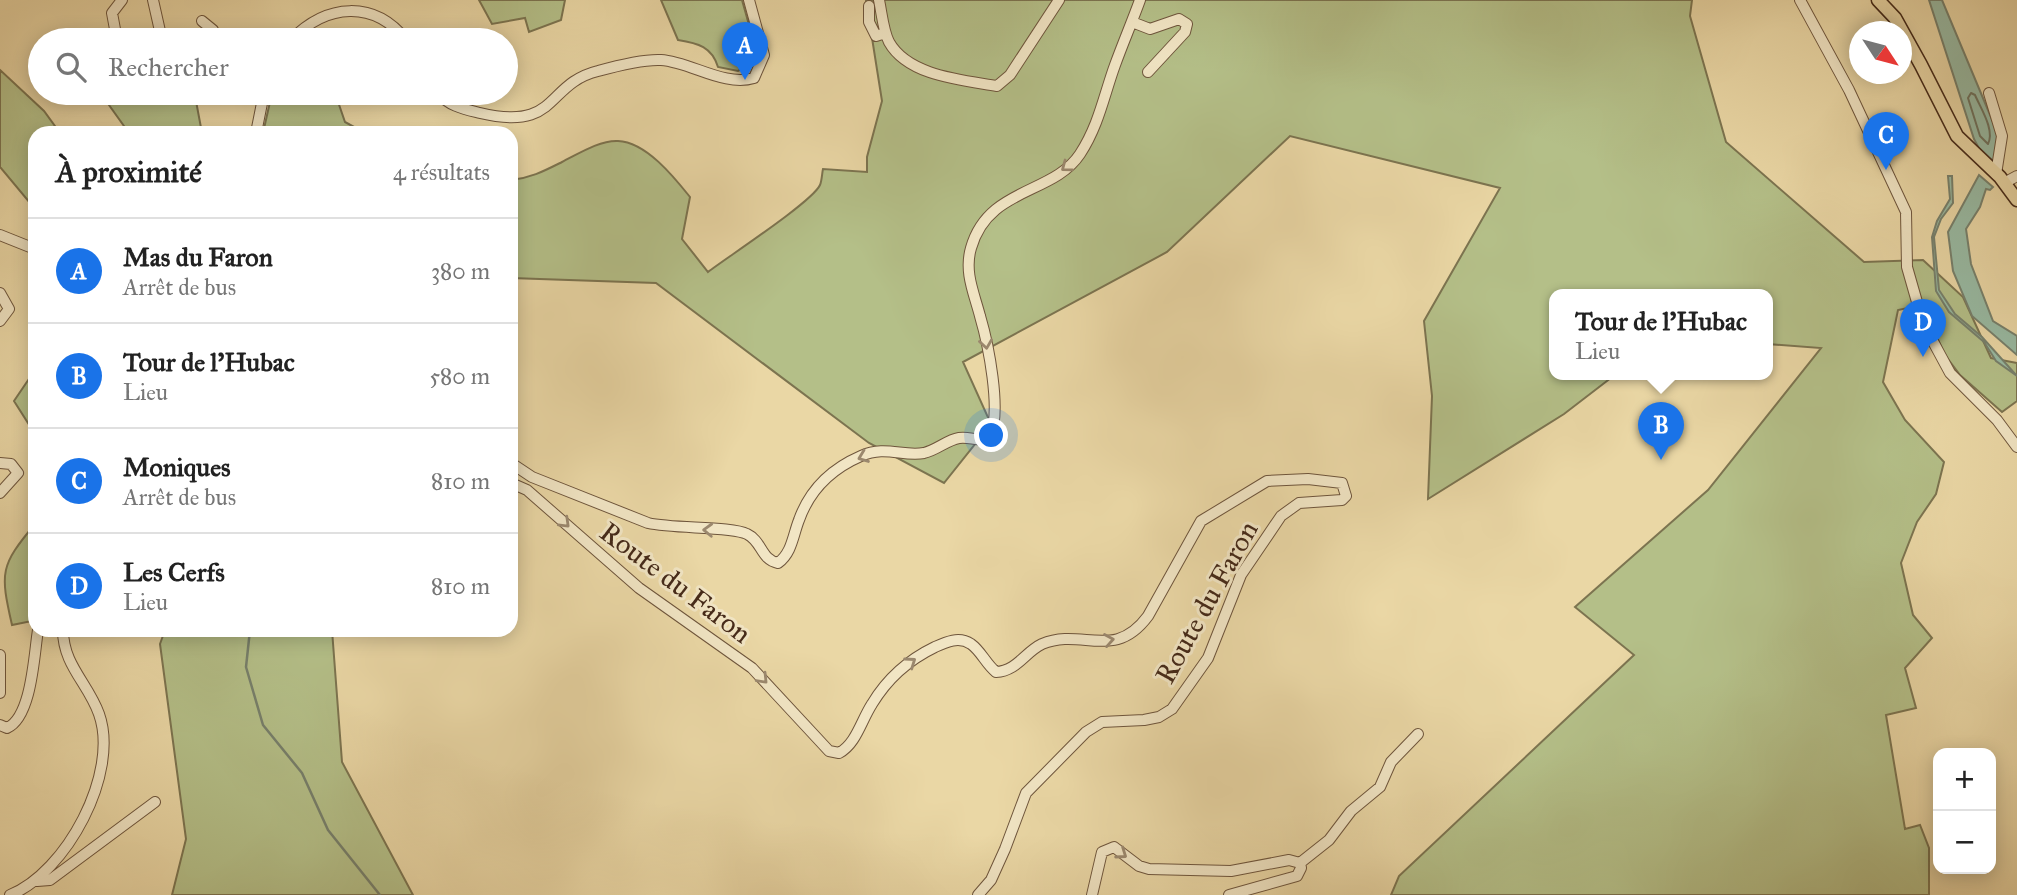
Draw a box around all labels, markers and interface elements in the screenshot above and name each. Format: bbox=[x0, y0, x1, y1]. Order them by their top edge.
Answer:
north arrow bbox=[1849, 21, 1912, 84]
pin: A bbox=[722, 22, 768, 80]
search box bbox=[28, 28, 518, 105]
icon: search bbox=[52, 48, 90, 86]
text: Rechercher bbox=[108, 51, 229, 83]
pin: C bbox=[1863, 112, 1909, 170]
text: À proximité bbox=[56, 154, 202, 190]
text: 4 résultats bbox=[393, 158, 490, 186]
one-way arrow bbox=[1061, 158, 1073, 171]
text: Mas du Faron bbox=[123, 241, 273, 273]
text: A bbox=[71, 257, 87, 285]
text: 380 m bbox=[431, 257, 490, 285]
text: Arrêt de bus bbox=[123, 273, 236, 301]
popup bbox=[1549, 289, 1773, 380]
pin: D bbox=[1900, 299, 1946, 357]
text: Tour de l’Hubac bbox=[1575, 305, 1747, 337]
text: Lieu bbox=[1575, 337, 1620, 365]
one-way arrow bbox=[978, 338, 993, 350]
text: Tour de l’Hubac bbox=[123, 346, 295, 378]
text: B bbox=[71, 362, 87, 390]
text: 580 m bbox=[429, 362, 490, 390]
text: Lieu bbox=[123, 378, 168, 406]
pin: B bbox=[1638, 402, 1684, 460]
your location bbox=[974, 418, 1008, 452]
one-way arrow bbox=[857, 448, 869, 462]
text: Moniques bbox=[123, 451, 230, 483]
text: C bbox=[71, 467, 87, 495]
text: 810 m bbox=[431, 467, 490, 495]
text: Arrêt de bus bbox=[123, 483, 236, 511]
street label: Route du Faron bbox=[593, 514, 758, 651]
one-way arrow bbox=[557, 515, 570, 528]
street label: Route du Faron bbox=[1147, 515, 1266, 690]
one-way arrow bbox=[702, 523, 713, 538]
text: Les Cerfs bbox=[123, 556, 225, 588]
text: D bbox=[70, 572, 88, 600]
text: 810 m bbox=[431, 572, 490, 600]
text: Lieu bbox=[123, 588, 168, 616]
one-way arrow bbox=[1103, 633, 1115, 648]
one-way arrow bbox=[903, 658, 916, 670]
one-way arrow bbox=[754, 670, 767, 683]
map controls bbox=[1933, 748, 1996, 874]
button: + bbox=[1933, 748, 1996, 811]
button: − bbox=[1933, 811, 1996, 874]
one-way arrow bbox=[1114, 846, 1127, 858]

